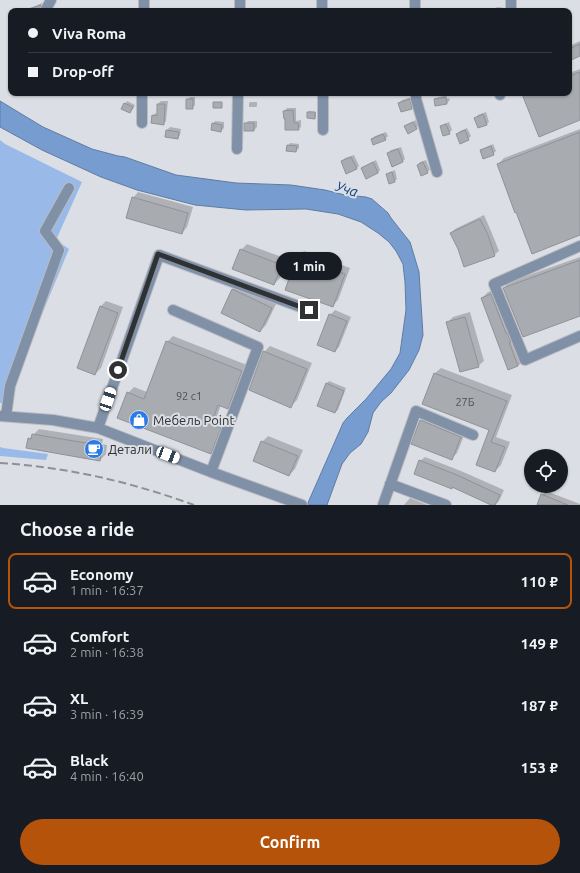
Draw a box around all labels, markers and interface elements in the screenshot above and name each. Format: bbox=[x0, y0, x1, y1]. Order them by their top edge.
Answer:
text: Viva Roma bbox=[52, 25, 126, 42]
text: Drop-off bbox=[52, 63, 114, 80]
water label: Уча bbox=[333, 178, 360, 200]
callout: 1 min bbox=[276, 252, 342, 280]
text: 1 min bbox=[293, 259, 325, 273]
route end bbox=[300, 301, 318, 319]
route start bbox=[109, 361, 127, 379]
car bbox=[98, 386, 118, 412]
house number: 92 с1 bbox=[176, 390, 202, 402]
house number: 27Б bbox=[455, 396, 475, 408]
shop icon: Мебель Point bbox=[128, 409, 150, 431]
place label: Мебель Point bbox=[153, 413, 235, 427]
cafe icon: Детали bbox=[83, 438, 105, 460]
place label: Детали bbox=[108, 442, 152, 456]
car bbox=[155, 445, 181, 465]
map controls bbox=[524, 449, 568, 493]
button: locate bbox=[524, 449, 568, 493]
text: Choose a ride bbox=[20, 519, 134, 539]
icon: car bbox=[22, 563, 58, 599]
text: Economy bbox=[70, 566, 134, 583]
text: 110 ₽ bbox=[521, 573, 558, 590]
text: 1 min · 16:37 bbox=[70, 583, 144, 597]
icon: car bbox=[22, 625, 58, 661]
text: Comfort bbox=[70, 628, 129, 645]
text: 149 ₽ bbox=[521, 635, 558, 652]
text: 2 min · 16:38 bbox=[70, 645, 144, 659]
icon: car bbox=[22, 687, 58, 723]
text: XL bbox=[70, 690, 88, 707]
text: 187 ₽ bbox=[521, 697, 558, 714]
text: 3 min · 16:39 bbox=[70, 707, 144, 721]
icon: car bbox=[22, 749, 58, 785]
text: Black bbox=[70, 752, 109, 769]
text: 153 ₽ bbox=[521, 759, 558, 776]
text: 4 min · 16:40 bbox=[70, 769, 144, 783]
button: Confirm bbox=[20, 819, 560, 865]

